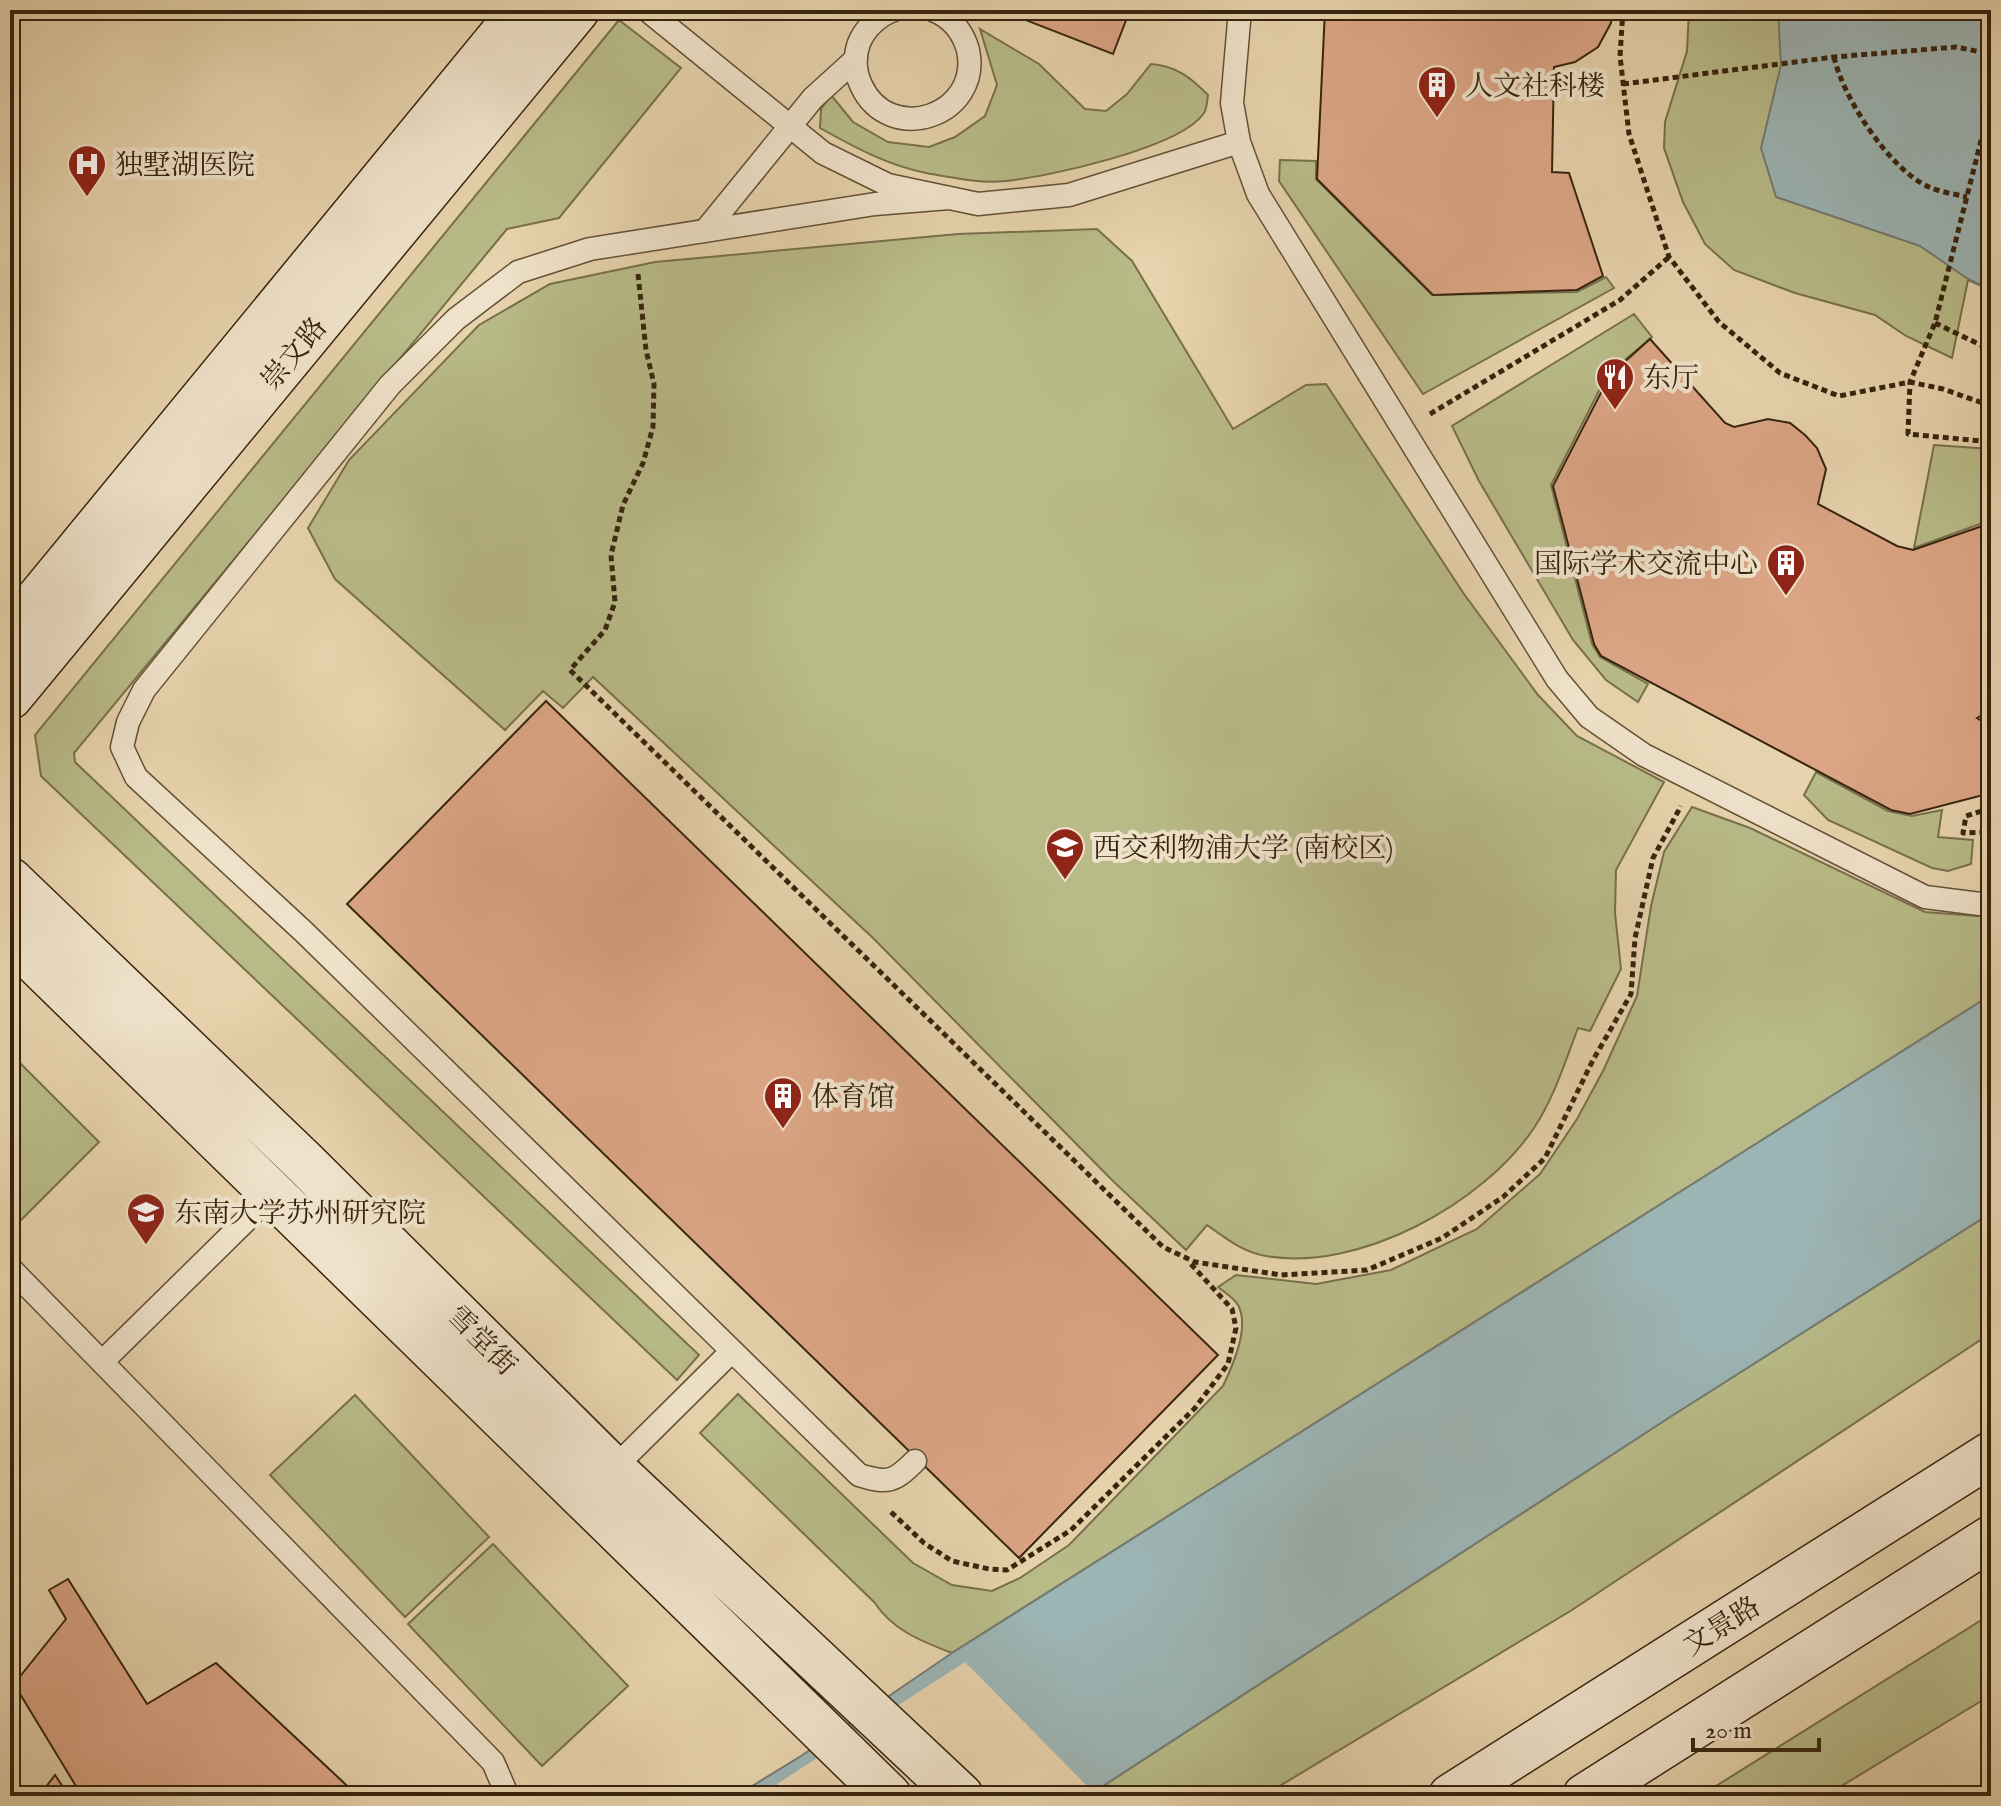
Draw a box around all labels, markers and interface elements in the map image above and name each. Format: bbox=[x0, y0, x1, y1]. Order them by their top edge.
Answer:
building icon: 人文社科楼 bbox=[1416, 64, 1458, 119]
place label: 人文社科楼 bbox=[1465, 70, 1605, 105]
hospital icon: 独墅湖医院 bbox=[66, 143, 108, 198]
place label: 独墅湖医院 bbox=[115, 149, 255, 184]
street label: 崇文路 bbox=[255, 311, 335, 398]
restaurant icon: 东厅 bbox=[1594, 356, 1636, 411]
place label: 东厅 bbox=[1643, 362, 1699, 397]
building icon: 国际学术交流中心 bbox=[1765, 542, 1807, 597]
place label: 国际学术交流中心 bbox=[1534, 548, 1758, 583]
school or university icon: 西交利物浦大学 (南校区) bbox=[1044, 826, 1086, 881]
place label: 西交利物浦大学 (南校区) bbox=[1093, 832, 1393, 867]
building icon: 体育馆 bbox=[762, 1075, 804, 1130]
place label: 体育馆 bbox=[811, 1081, 895, 1116]
school or university icon: 东南大学苏州研究院 bbox=[125, 1191, 167, 1246]
place label: 东南大学苏州研究院 bbox=[174, 1197, 426, 1232]
street label: 雪堂街 bbox=[439, 1300, 523, 1384]
street label: 文景路 bbox=[1677, 1590, 1767, 1664]
scale bar bbox=[1693, 1702, 1819, 1752]
text: 20 m bbox=[1705, 1716, 1752, 1747]

